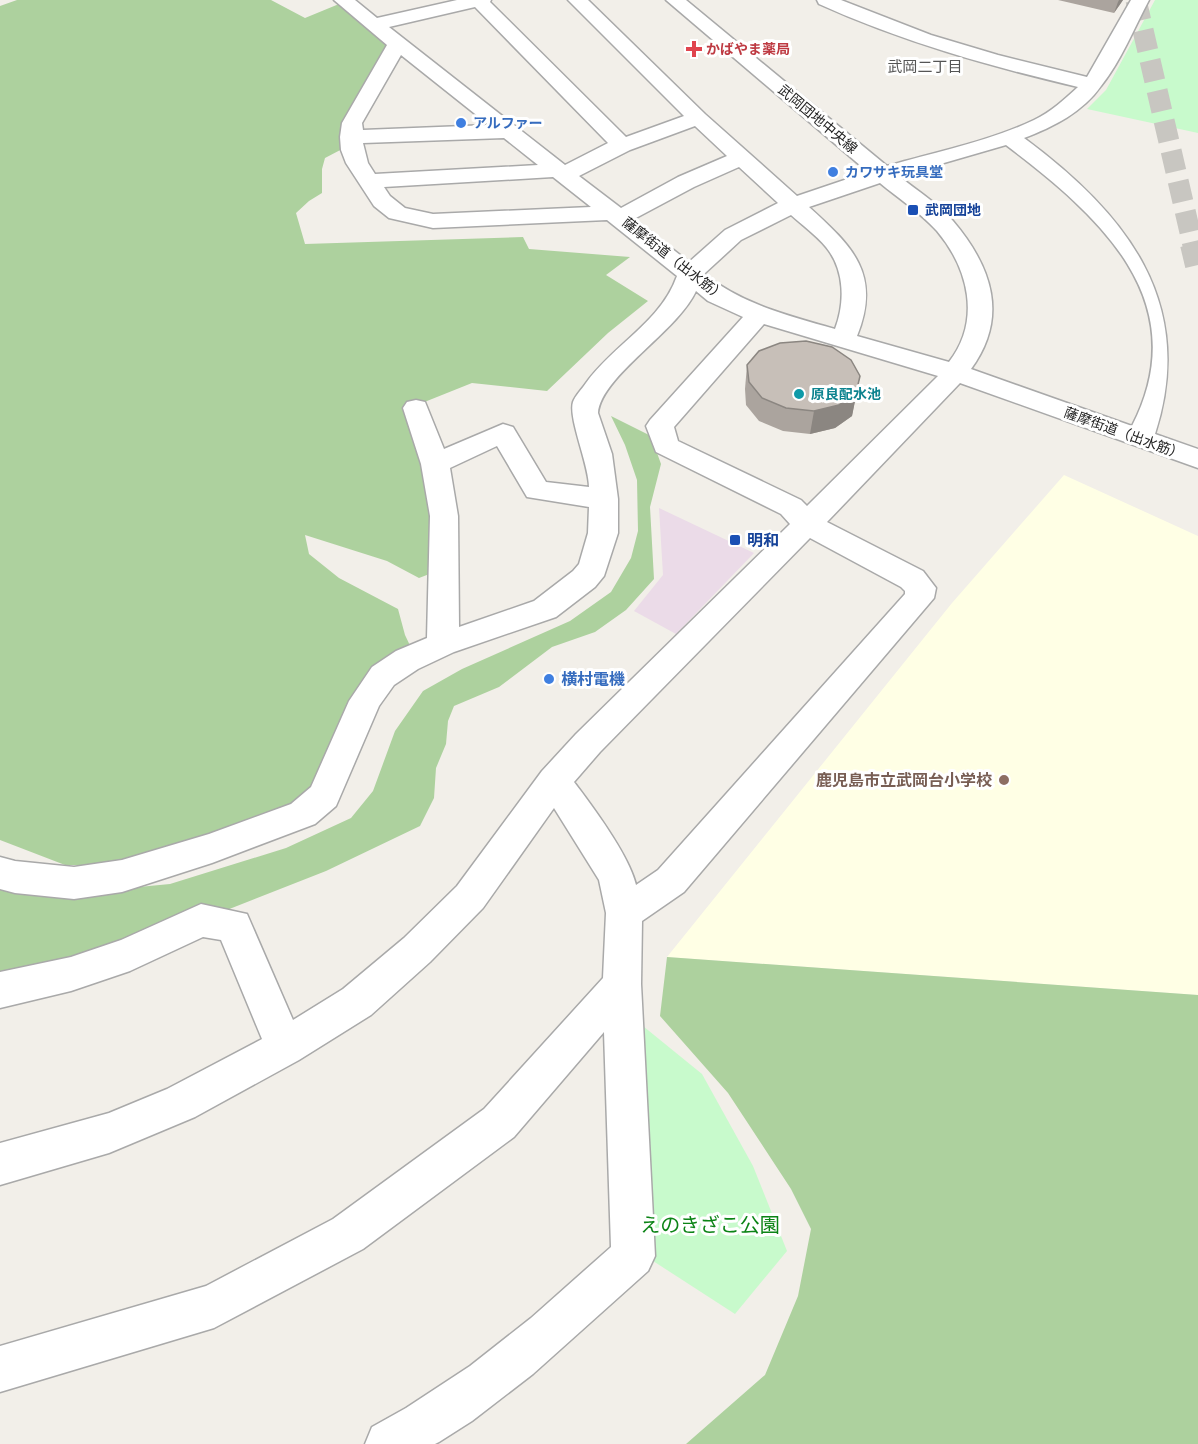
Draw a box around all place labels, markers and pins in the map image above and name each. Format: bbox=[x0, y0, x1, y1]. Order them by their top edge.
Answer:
place label: かばやま薬局 bbox=[706, 40, 790, 58]
marker: かばやま薬局 bbox=[687, 42, 701, 56]
place label: アルファー bbox=[473, 114, 543, 132]
marker: アルファー bbox=[454, 116, 468, 130]
place label: カワサキ玩具堂 bbox=[845, 163, 943, 181]
marker: カワサキ玩具堂 bbox=[826, 165, 840, 179]
place label: 武岡団地 bbox=[925, 201, 981, 219]
marker: 武岡団地 bbox=[906, 203, 920, 217]
place label: 原良配水池 bbox=[811, 385, 881, 403]
marker: 原良配水池 bbox=[792, 387, 806, 401]
place label: 明和 bbox=[747, 530, 779, 550]
marker: 明和 bbox=[728, 533, 742, 547]
place label: 横村電機 bbox=[561, 669, 625, 689]
marker: 横村電機 bbox=[542, 672, 556, 686]
place label: 鹿児島市立武岡台小学校 bbox=[816, 770, 992, 790]
marker: 鹿児島市立武岡台小学校 bbox=[997, 773, 1011, 787]

